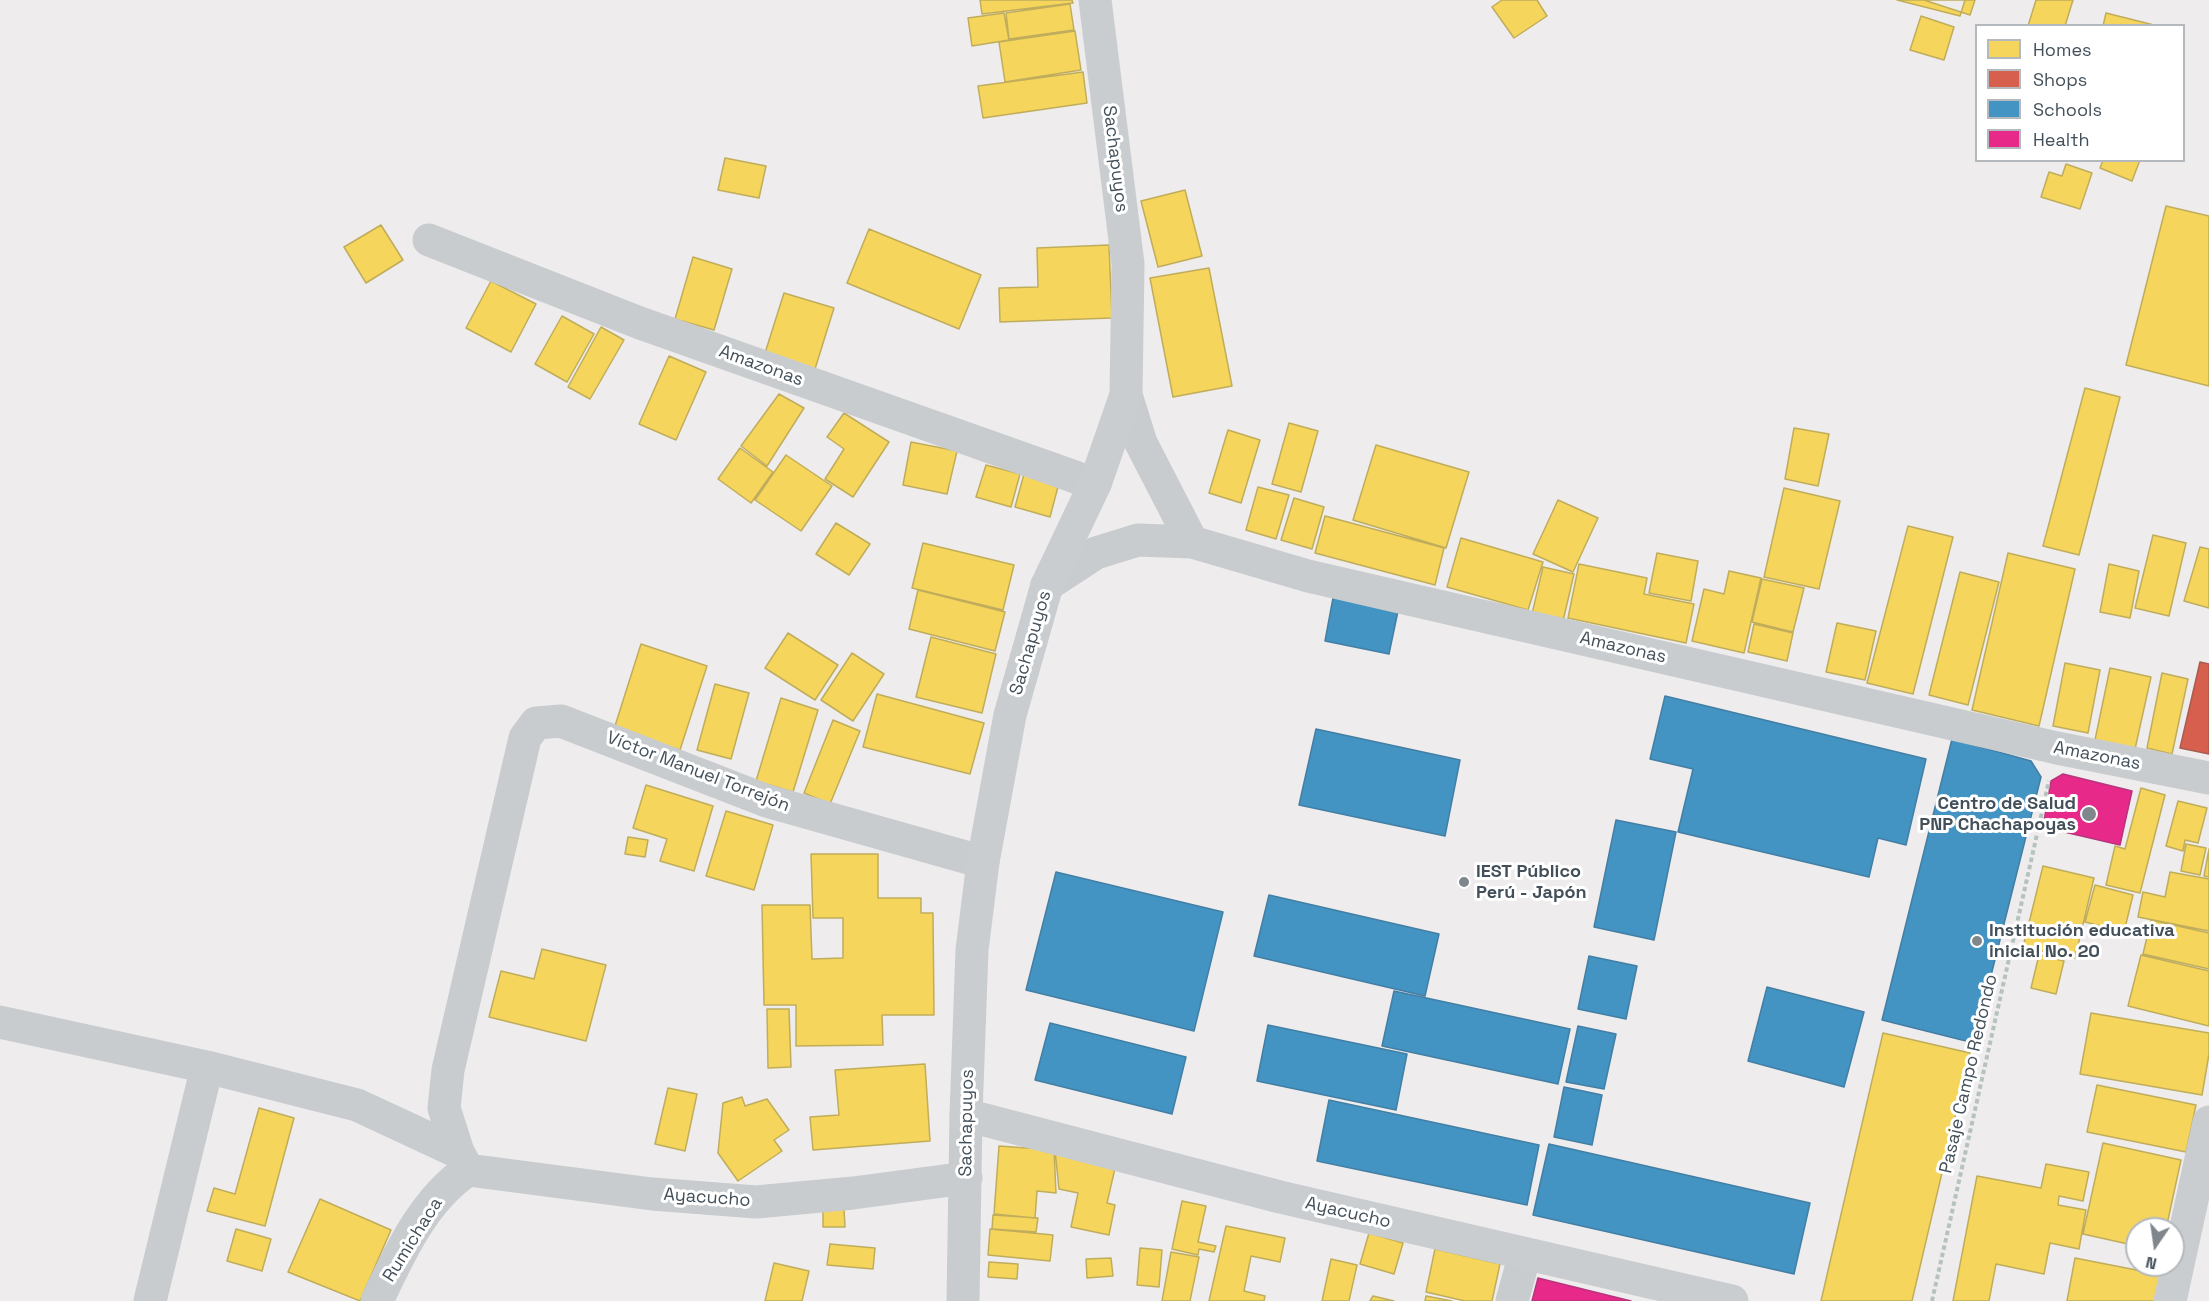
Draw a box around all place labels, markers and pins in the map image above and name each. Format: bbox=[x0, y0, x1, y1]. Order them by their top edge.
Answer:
place label: Centro de Salud PNP Chachapoyas bbox=[1919, 793, 2076, 836]
marker: Centro de Salud PNP Chachapoyas bbox=[2080, 805, 2098, 823]
place label: IEST Público Perú - Japón bbox=[1476, 861, 1587, 904]
marker: IEST Público Perú - Japón bbox=[1457, 875, 1471, 889]
place label: Institución educativa inicial No. 20 bbox=[1989, 920, 2175, 962]
marker: Institución educativa inicial No. 20 bbox=[1970, 934, 1984, 948]

